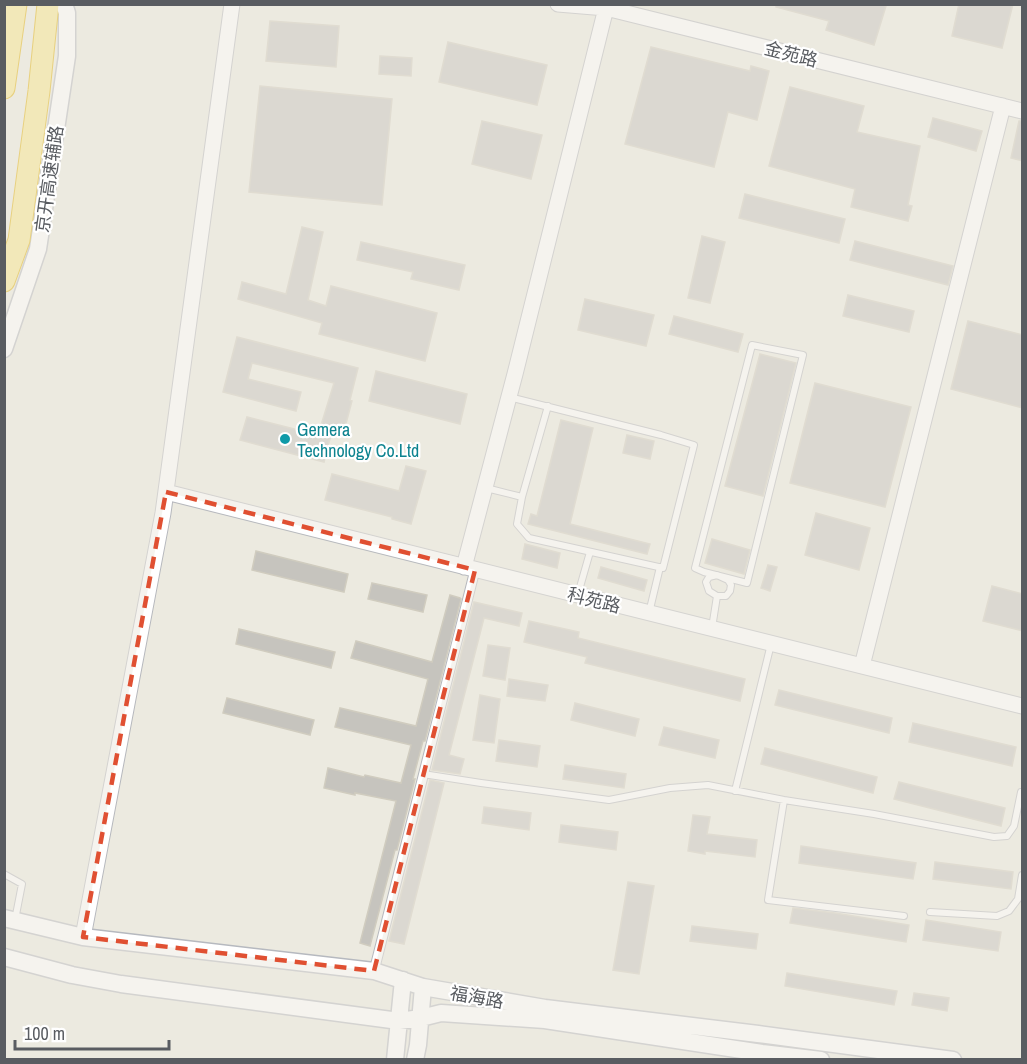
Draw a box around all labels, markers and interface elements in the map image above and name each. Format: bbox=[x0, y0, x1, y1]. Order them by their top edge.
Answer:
street label: 金苑路 bbox=[762, 35, 820, 73]
street label: 京开高速辅路 bbox=[29, 124, 69, 234]
place label: Gemera Technology Co.Ltd bbox=[297, 417, 419, 463]
marker: Gemera Technology Co.Ltd bbox=[278, 432, 292, 446]
street label: 科苑路 bbox=[565, 581, 623, 619]
street label: 福海路 bbox=[448, 980, 506, 1014]
scale bar bbox=[15, 1013, 170, 1051]
text: 100 m bbox=[24, 1021, 65, 1046]

